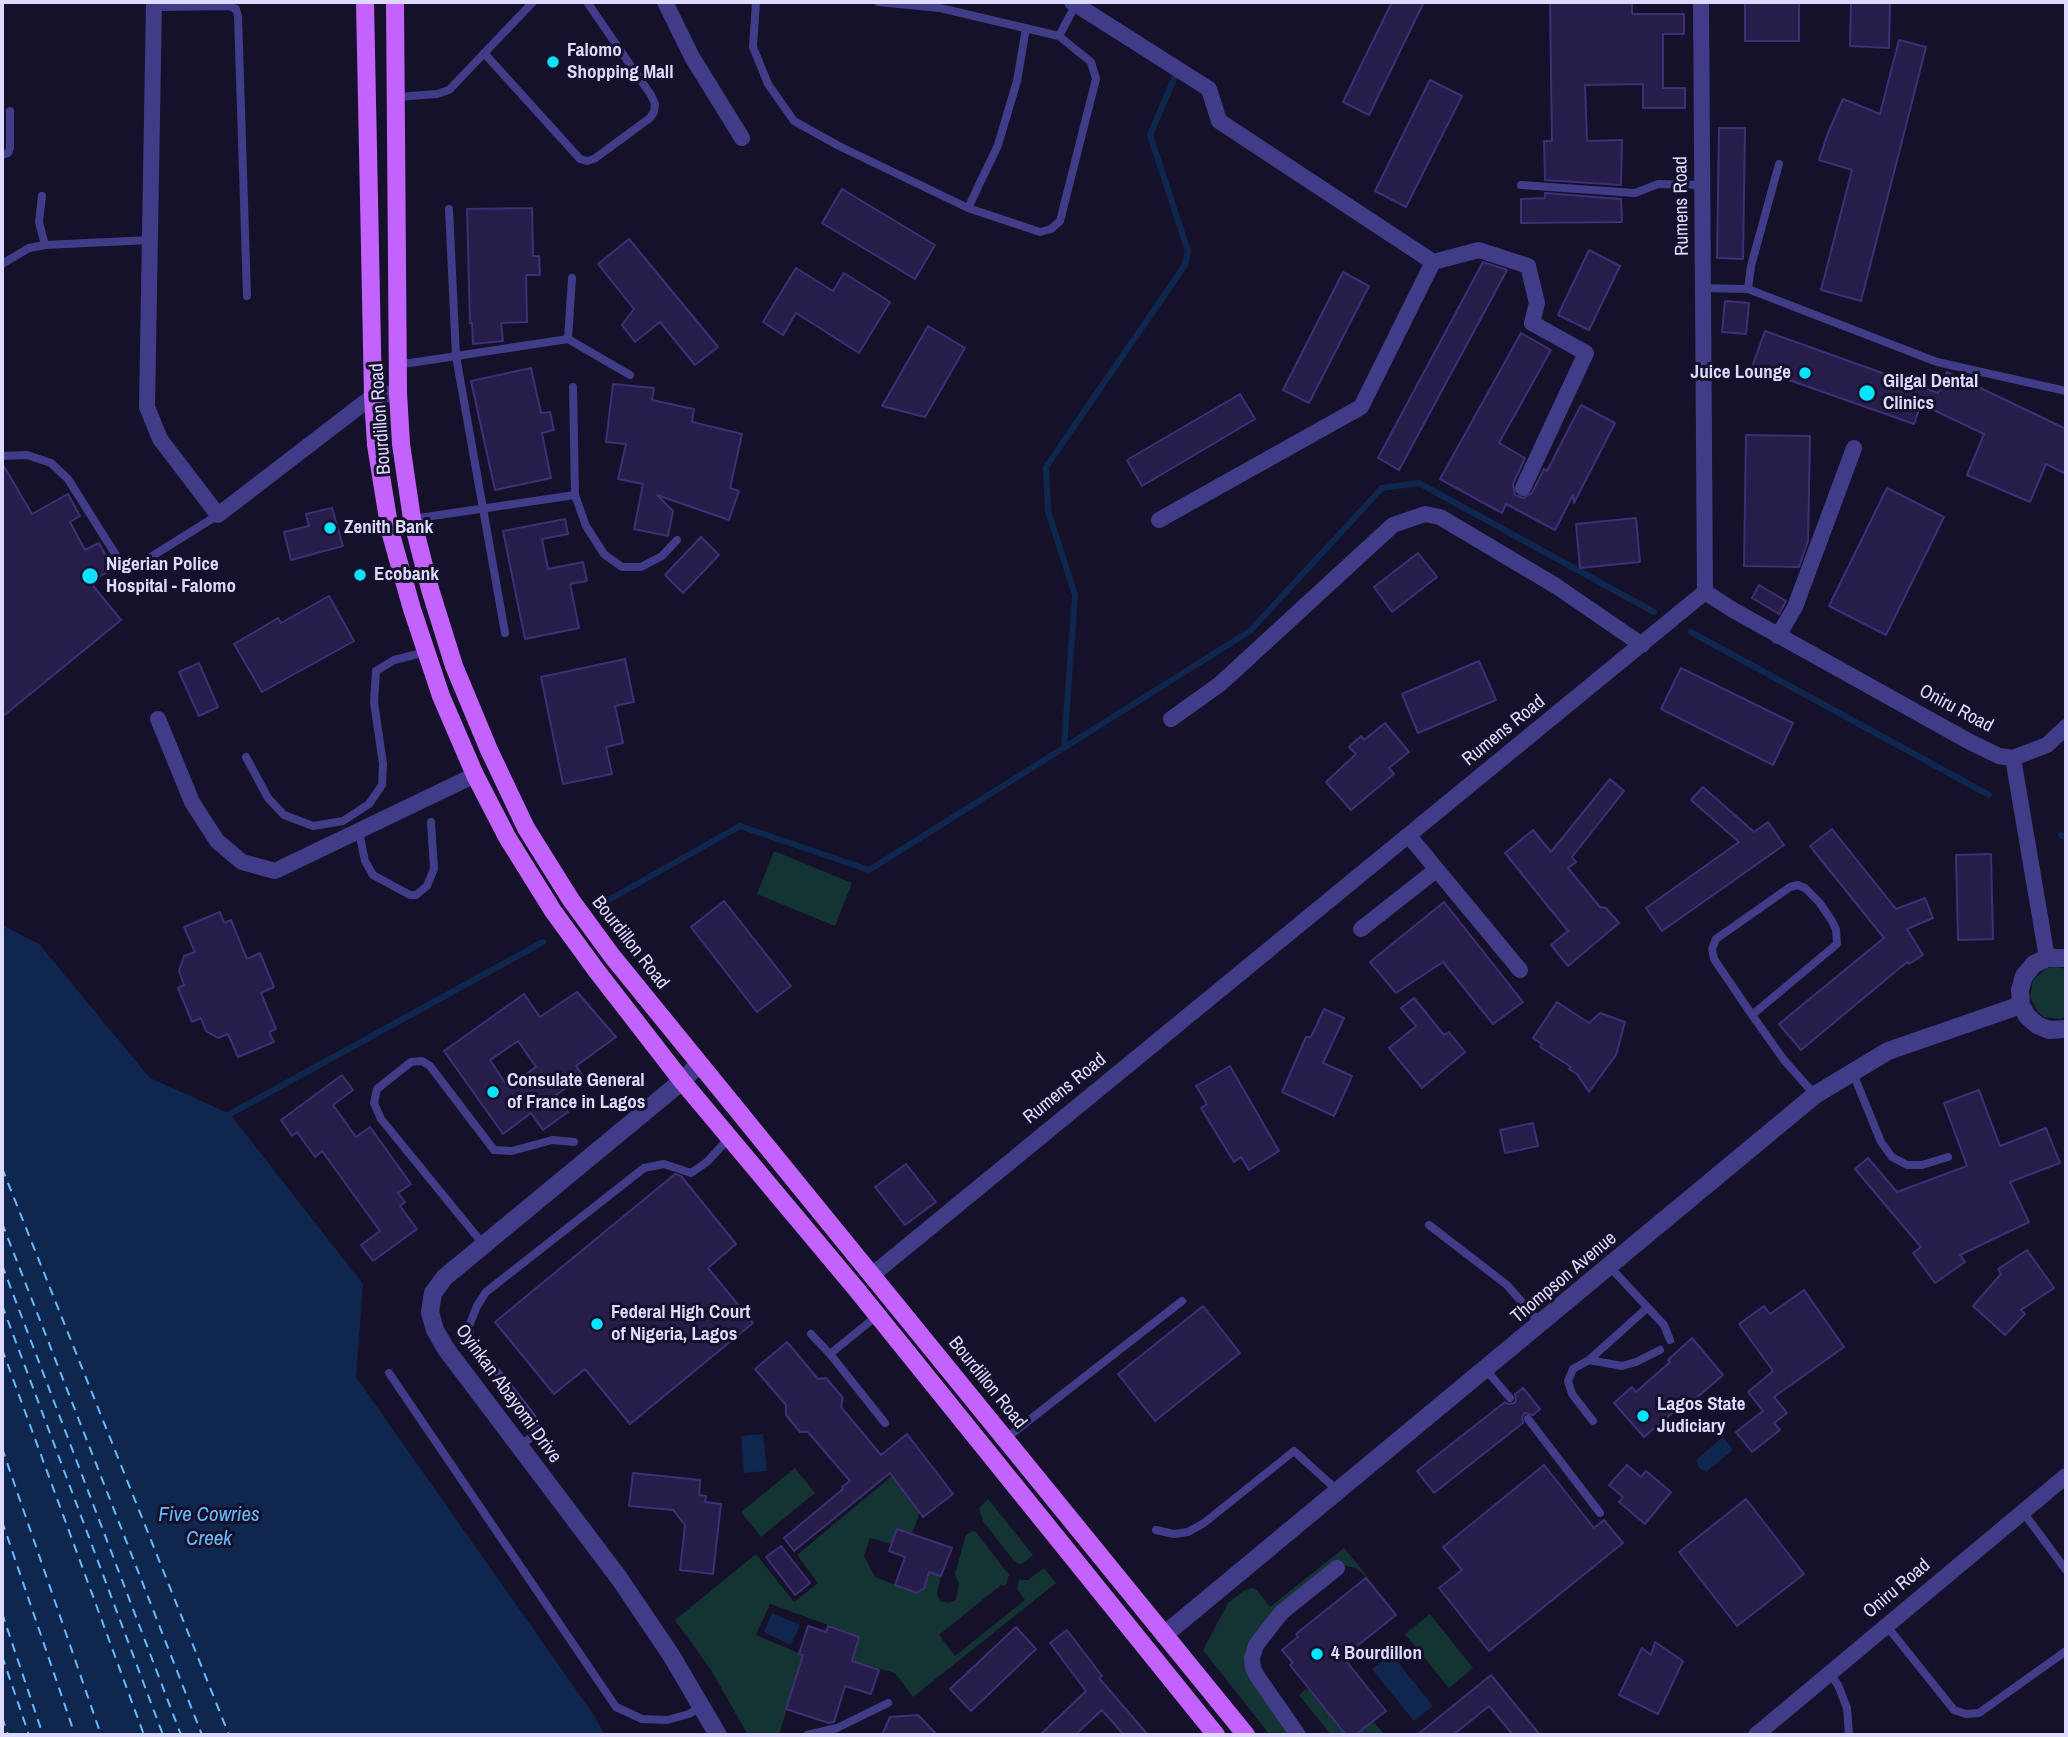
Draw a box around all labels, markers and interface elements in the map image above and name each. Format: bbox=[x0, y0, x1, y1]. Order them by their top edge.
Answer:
place label: Falomo Shopping Mall bbox=[567, 40, 673, 84]
marker: Falomo Shopping Mall bbox=[545, 54, 561, 70]
street label: Rumens Road bbox=[1670, 156, 1694, 256]
street label: Bourdillon Road bbox=[366, 362, 396, 476]
place label: Juice Lounge bbox=[1691, 362, 1791, 384]
marker: Juice Lounge bbox=[1797, 365, 1813, 381]
place label: Gilgal Dental Clinics bbox=[1883, 371, 1978, 415]
marker: Gilgal Dental Clinics bbox=[1857, 383, 1877, 403]
place label: Zenith Bank bbox=[344, 517, 433, 539]
marker: Zenith Bank bbox=[322, 520, 338, 536]
place label: Nigerian Police Hospital - Falomo bbox=[106, 554, 236, 598]
place label: Ecobank bbox=[374, 564, 439, 586]
marker: Nigerian Police Hospital - Falomo bbox=[80, 566, 100, 586]
marker: Ecobank bbox=[352, 567, 368, 583]
street label: Oniru Road bbox=[1915, 680, 1997, 738]
street label: Rumens Road bbox=[1458, 691, 1550, 771]
street label: Bourdillon Road bbox=[587, 892, 673, 994]
street label: Rumens Road bbox=[1019, 1049, 1111, 1129]
place label: Consulate General of France in Lagos bbox=[507, 1070, 646, 1114]
marker: Consulate General of France in Lagos bbox=[485, 1084, 501, 1100]
street label: Thompson Avenue bbox=[1507, 1227, 1621, 1329]
place label: Federal High Court of Nigeria, Lagos bbox=[611, 1302, 750, 1346]
marker: Federal High Court of Nigeria, Lagos bbox=[589, 1316, 605, 1332]
street label: Oyinkan Abayomi Drive bbox=[450, 1320, 566, 1468]
street label: Bourdillon Road bbox=[943, 1332, 1031, 1434]
place label: Lagos State Judiciary bbox=[1657, 1394, 1745, 1438]
marker: Lagos State Judiciary bbox=[1635, 1408, 1651, 1424]
water label: Five Cowries Creek bbox=[158, 1502, 260, 1552]
street label: Oniru Road bbox=[1859, 1554, 1935, 1624]
place label: 4 Bourdillon bbox=[1331, 1643, 1422, 1665]
marker: 4 Bourdillon bbox=[1309, 1646, 1325, 1662]

